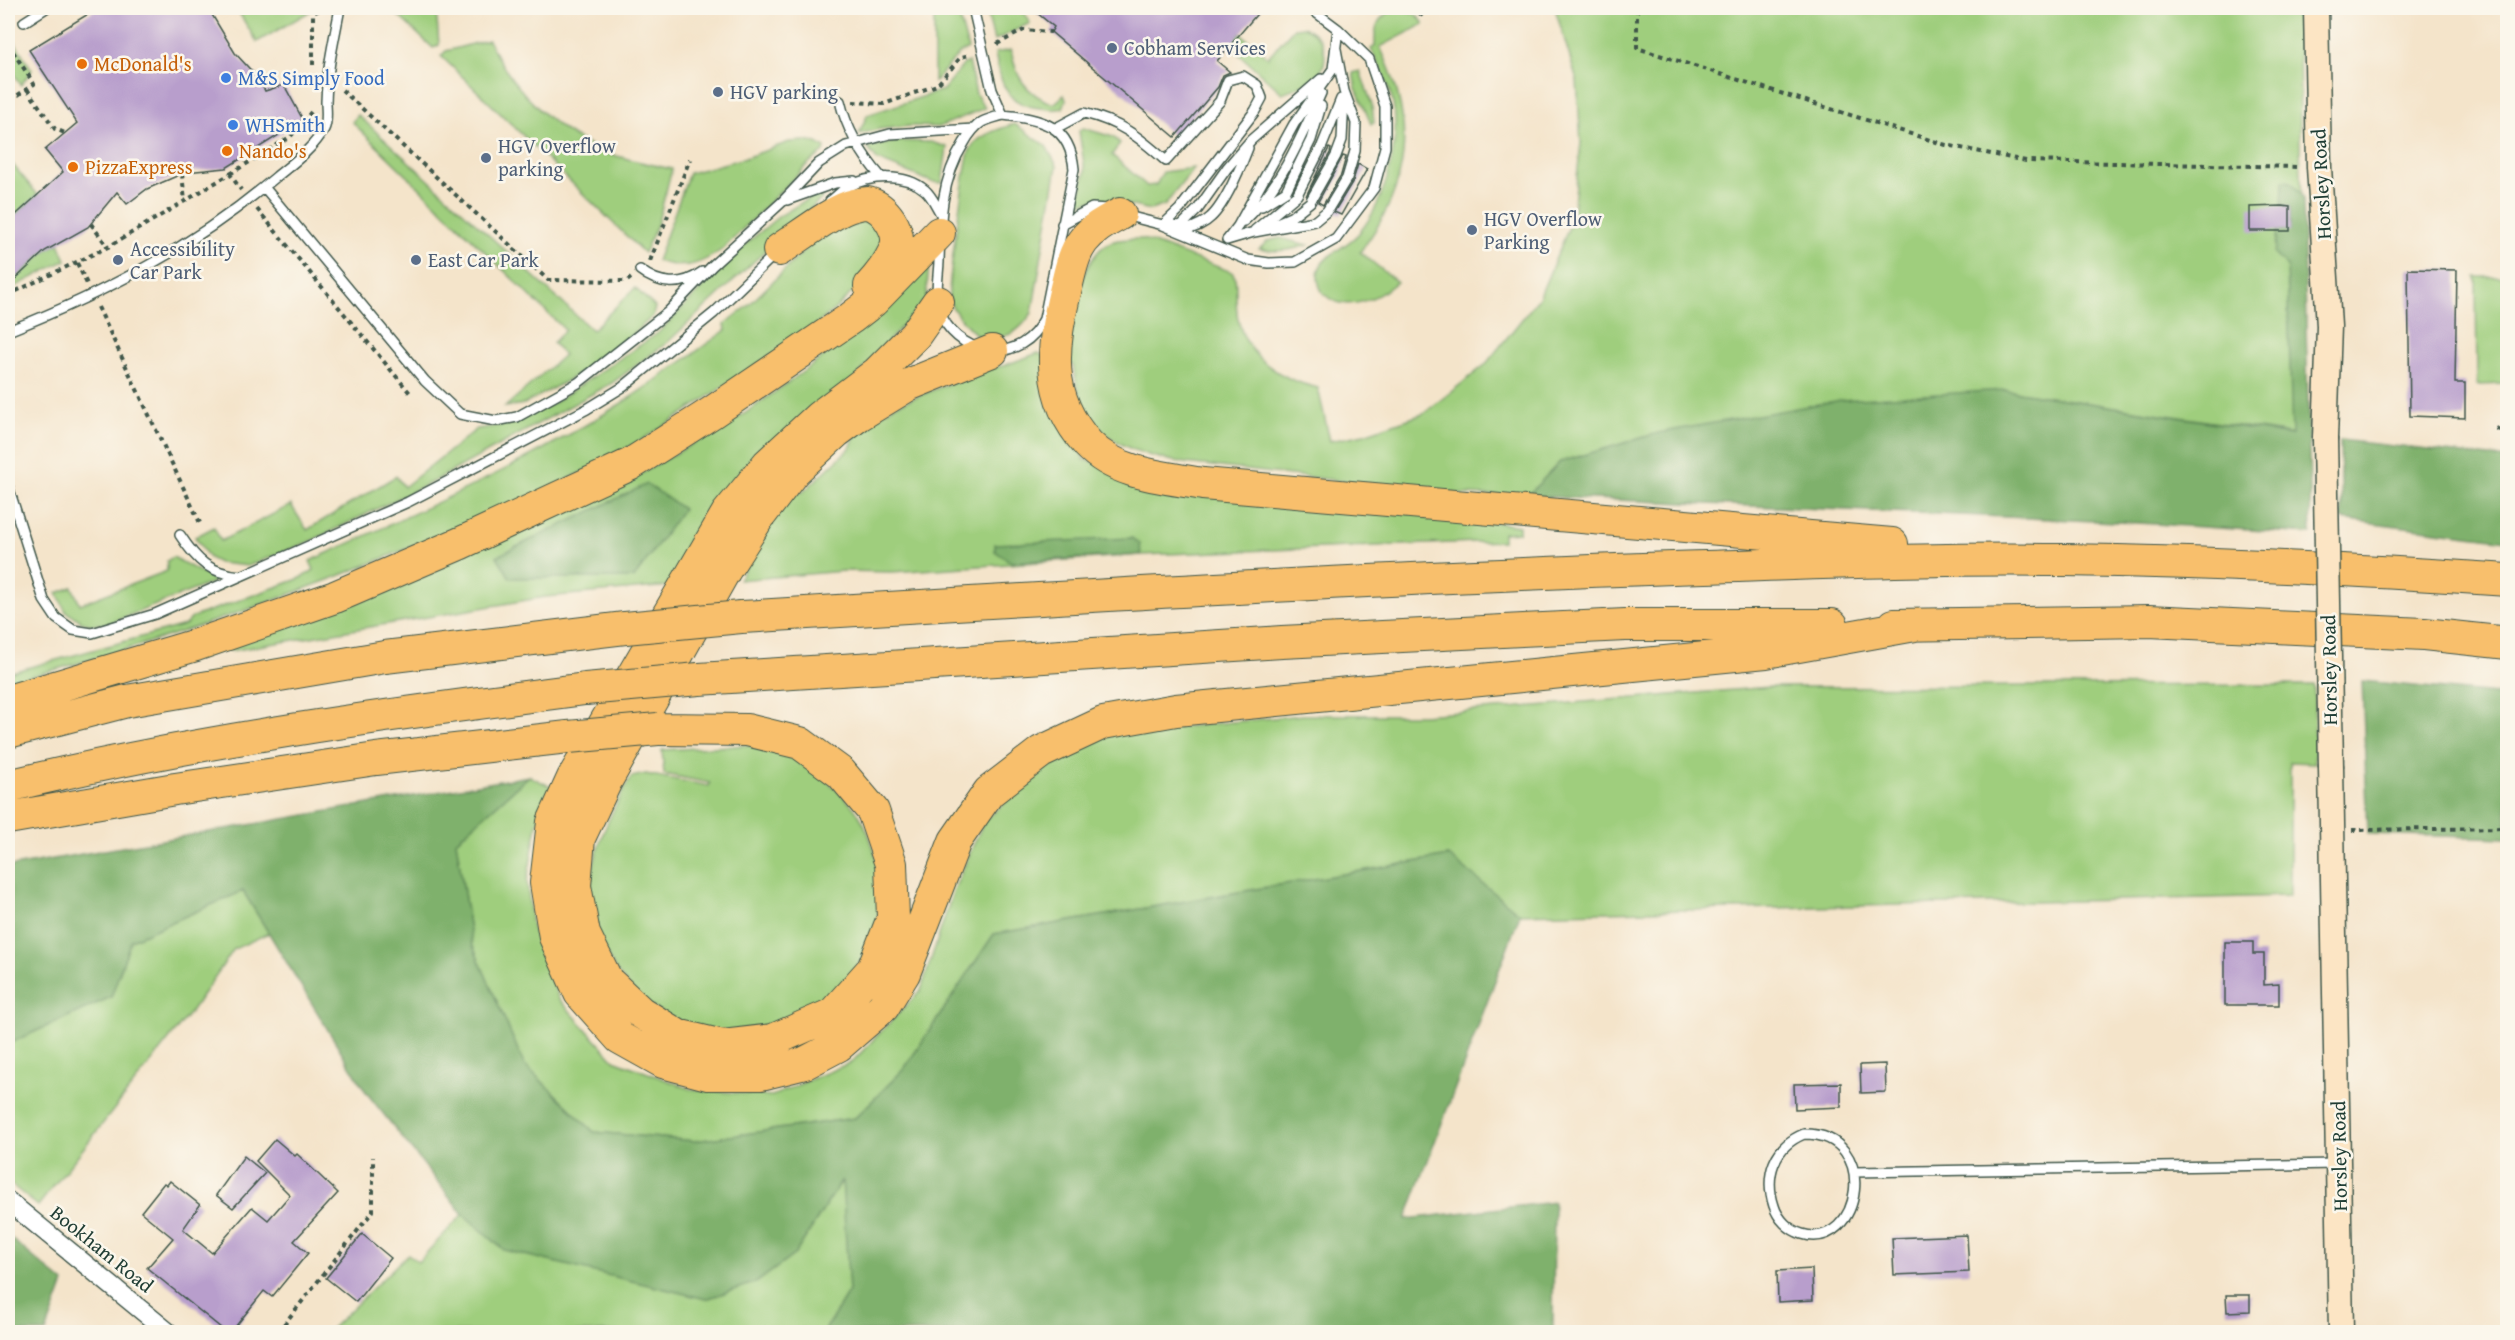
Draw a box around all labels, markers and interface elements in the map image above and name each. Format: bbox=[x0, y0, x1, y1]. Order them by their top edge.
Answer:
place label: Cobham Services bbox=[1124, 33, 1266, 62]
marker: Cobham Services bbox=[1105, 41, 1119, 55]
place label: McDonald's bbox=[94, 49, 192, 78]
marker: McDonald's bbox=[75, 57, 89, 71]
place label: M&S Simply Food bbox=[238, 63, 385, 92]
marker: M&S Simply Food bbox=[219, 71, 233, 85]
place label: HGV parking bbox=[730, 77, 838, 106]
marker: HGV parking bbox=[711, 85, 725, 99]
place label: WHSmith bbox=[245, 110, 325, 139]
marker: WHSmith bbox=[226, 118, 240, 132]
street label: Horsley Road bbox=[2303, 128, 2338, 240]
place label: HGV Overflow parking bbox=[498, 131, 617, 183]
place label: Nando's bbox=[239, 136, 307, 165]
marker: Nando's bbox=[220, 144, 234, 158]
marker: HGV Overflow parking bbox=[479, 151, 493, 165]
place label: PizzaExpress bbox=[85, 152, 193, 181]
marker: PizzaExpress bbox=[66, 160, 80, 174]
place label: HGV Overflow Parking bbox=[1484, 204, 1603, 256]
marker: HGV Overflow Parking bbox=[1465, 223, 1479, 237]
place label: Accessibility Car Park bbox=[130, 234, 235, 286]
place label: East Car Park bbox=[428, 245, 539, 274]
marker: Accessibility Car Park bbox=[111, 253, 125, 267]
marker: East Car Park bbox=[409, 253, 423, 267]
street label: Horsley Road bbox=[2313, 614, 2344, 726]
street label: Horsley Road bbox=[2323, 1100, 2354, 1212]
street label: Bookham Road bbox=[45, 1198, 160, 1299]

